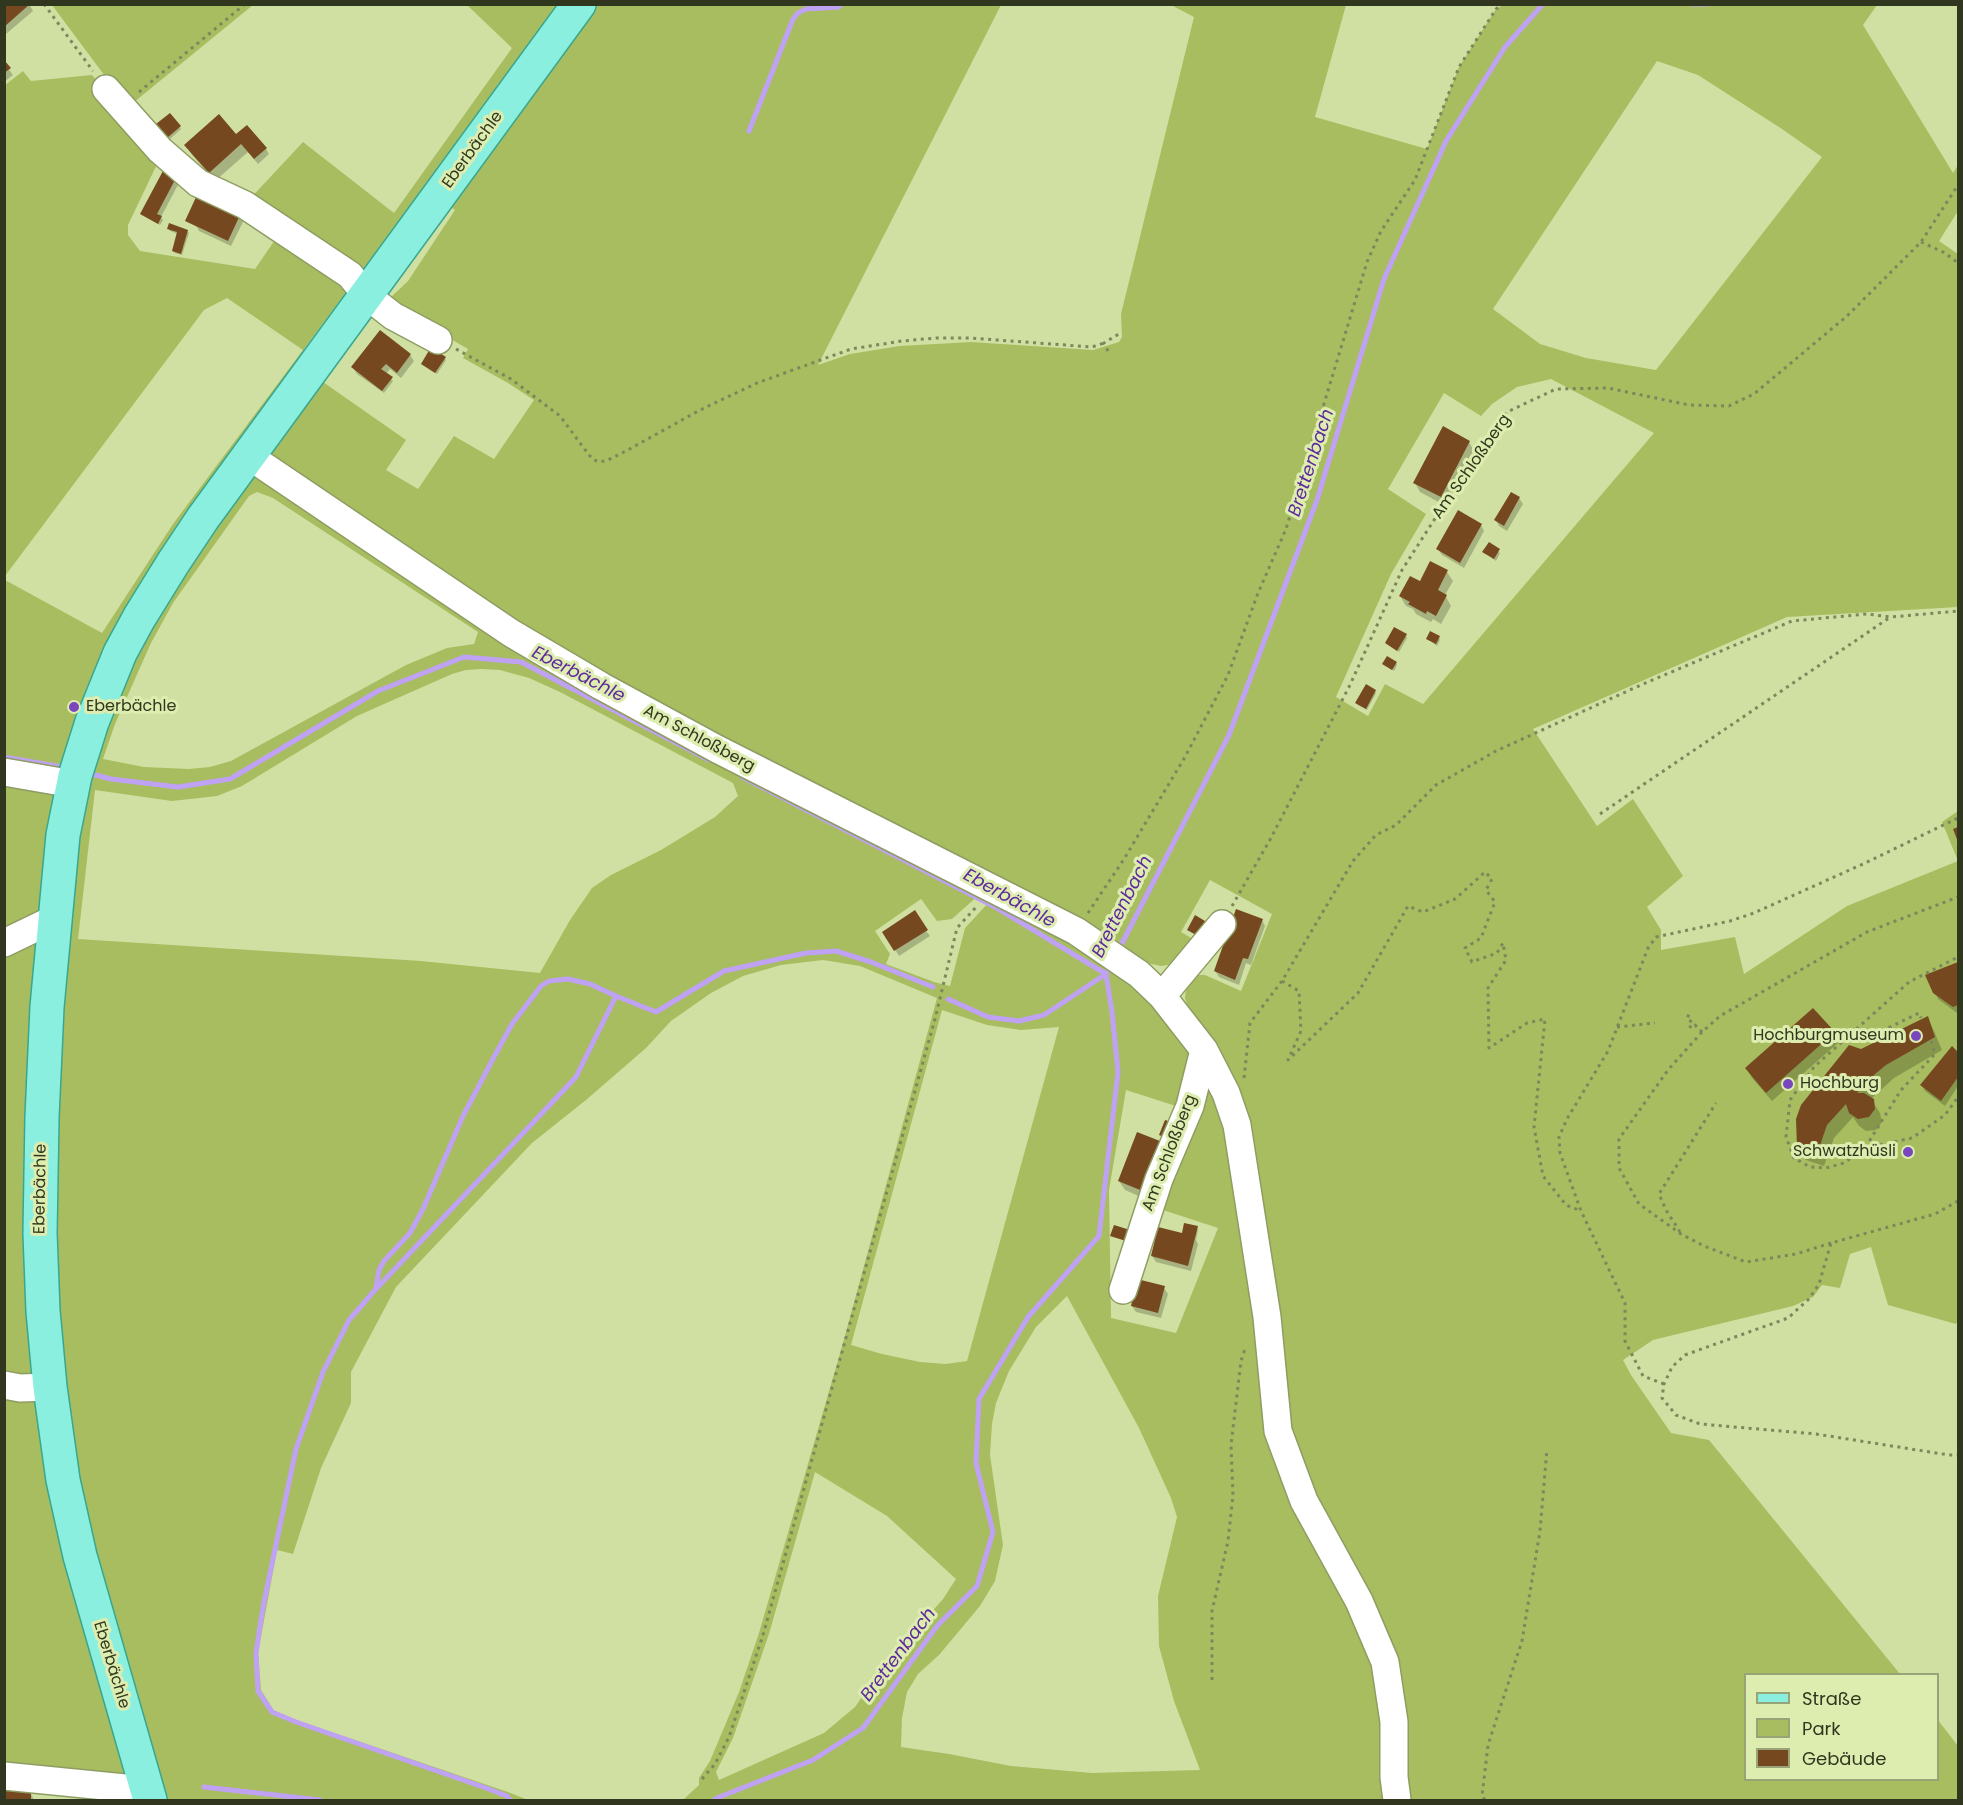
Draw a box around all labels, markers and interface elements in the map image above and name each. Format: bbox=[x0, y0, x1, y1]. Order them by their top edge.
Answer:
street label: Eberbächle bbox=[439, 108, 507, 192]
water label: Brettenbach bbox=[1285, 407, 1339, 519]
street label: Am Schloßberg bbox=[1429, 411, 1515, 523]
water label: Eberbächle bbox=[528, 642, 628, 708]
place label: Eberbächle bbox=[86, 697, 176, 717]
marker: Eberbächle bbox=[67, 700, 81, 714]
street label: Am Schloßberg bbox=[640, 702, 758, 776]
water label: Brettenbach bbox=[1088, 852, 1158, 962]
water label: Eberbächle bbox=[959, 865, 1059, 933]
place label: Hochburgmuseum bbox=[1753, 1026, 1904, 1046]
marker: Hochburgmuseum bbox=[1909, 1029, 1923, 1043]
place label: Hochburg bbox=[1800, 1074, 1879, 1094]
marker: Hochburg bbox=[1781, 1077, 1795, 1091]
street label: Am Schloßberg bbox=[1139, 1092, 1201, 1214]
place label: Schwatzhüsli bbox=[1793, 1142, 1896, 1162]
street label: Eberbächle bbox=[31, 1144, 51, 1234]
marker: Schwatzhüsli bbox=[1901, 1145, 1915, 1159]
water label: Brettenbach bbox=[857, 1604, 941, 1706]
street label: Eberbächle bbox=[89, 1619, 133, 1711]
legend bbox=[1744, 1673, 1939, 1781]
text: Straße bbox=[1802, 1686, 1861, 1711]
text: Park bbox=[1802, 1716, 1841, 1741]
text: Gebäude bbox=[1802, 1746, 1886, 1771]

